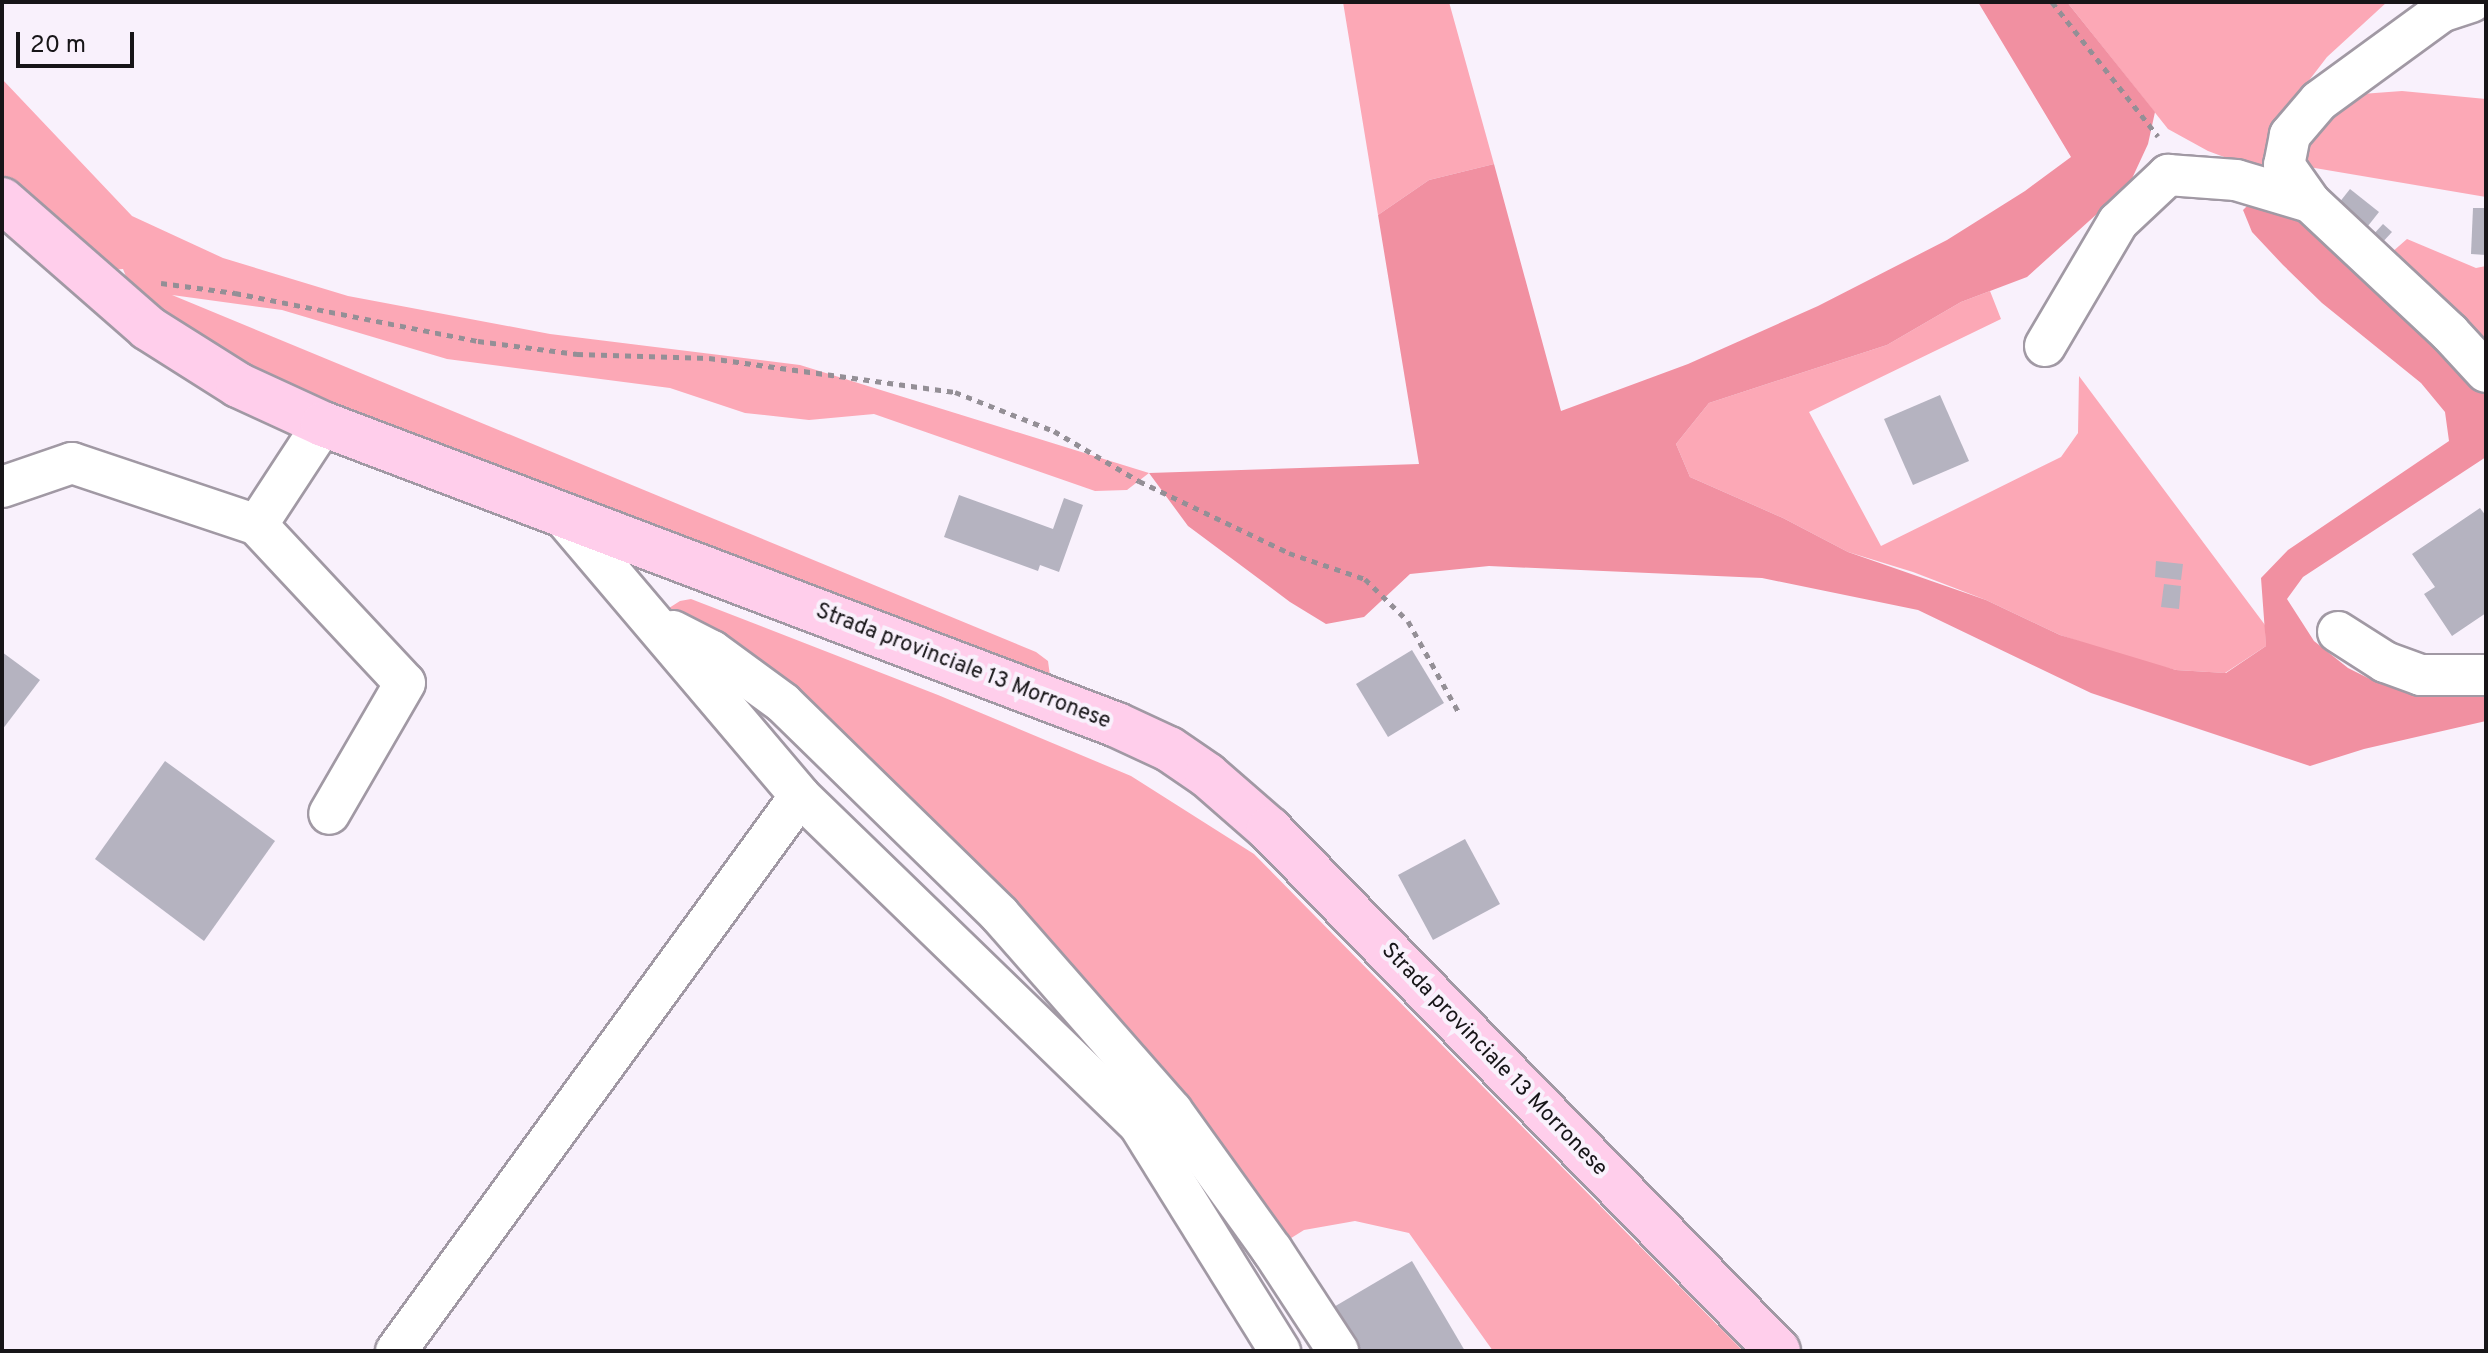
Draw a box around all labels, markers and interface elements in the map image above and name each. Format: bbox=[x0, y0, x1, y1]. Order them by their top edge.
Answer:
scale bar bbox=[20, 16, 138, 66]
text: 20 m bbox=[30, 31, 86, 61]
street label: Strada provinciale 13 Morronese bbox=[812, 598, 1114, 736]
street label: Strada provinciale 13 Morronese bbox=[1375, 938, 1613, 1182]

